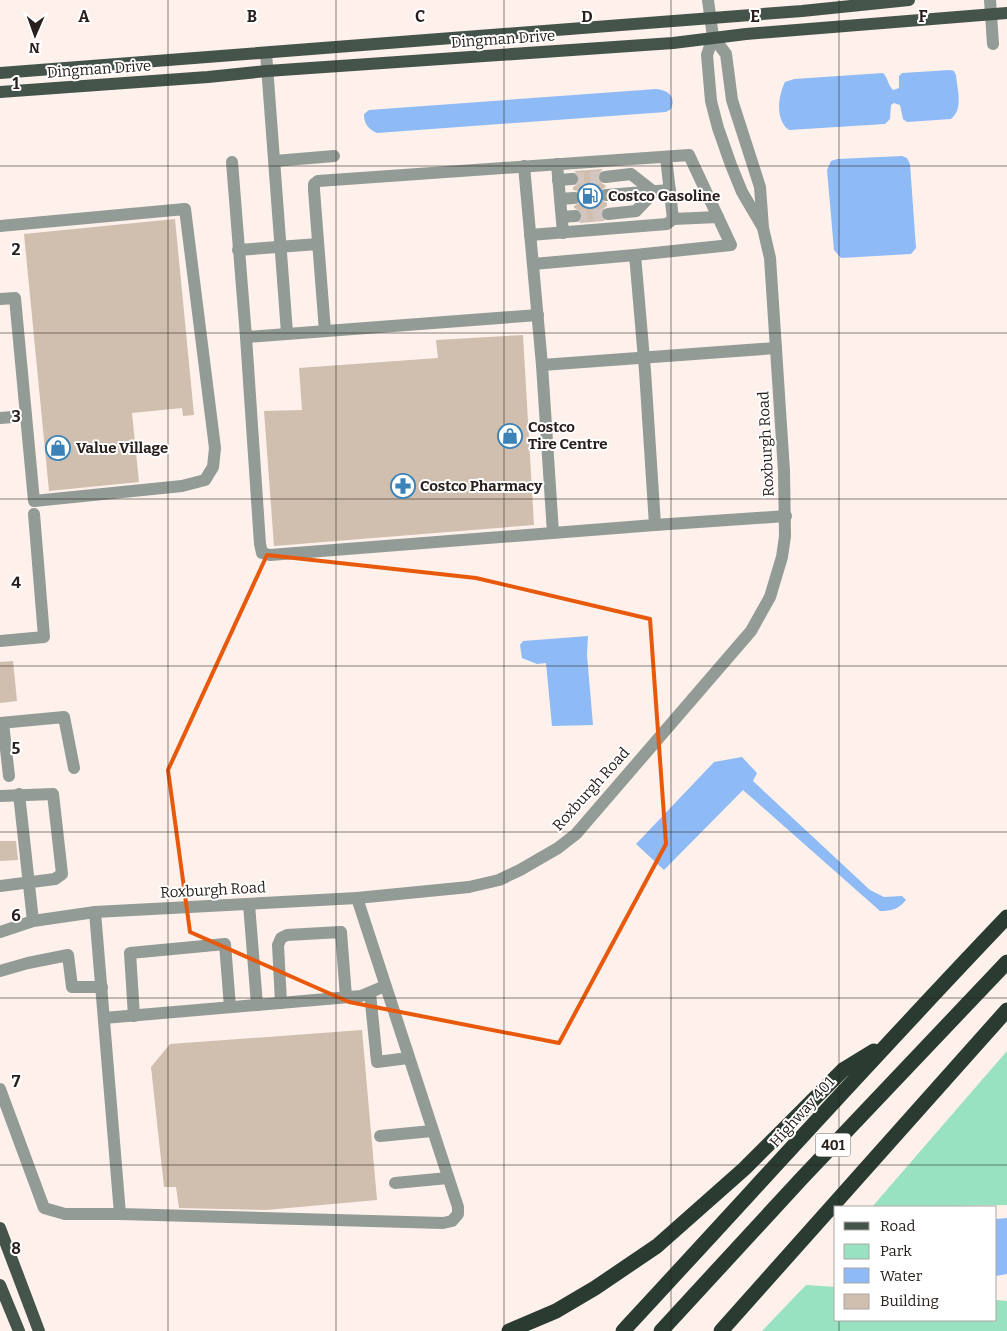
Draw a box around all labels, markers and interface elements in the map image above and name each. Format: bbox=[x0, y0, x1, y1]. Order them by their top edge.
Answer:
text: A bbox=[78, 7, 90, 26]
text: B bbox=[247, 7, 257, 26]
text: C bbox=[415, 7, 425, 26]
text: D bbox=[581, 7, 593, 26]
text: E bbox=[750, 7, 760, 26]
text: F bbox=[919, 7, 928, 26]
north arrow bbox=[10, 10, 60, 60]
street label: Dingman Drive bbox=[450, 26, 556, 52]
text: N bbox=[29, 39, 40, 56]
street label: Dingman Drive bbox=[46, 56, 152, 82]
text: 1 bbox=[13, 74, 20, 93]
fuel station icon: Costco Gasoline bbox=[577, 183, 603, 209]
place label: Costco Gasoline bbox=[608, 187, 720, 205]
text: 2 bbox=[11, 240, 21, 259]
street label: Roxburgh Road bbox=[754, 391, 778, 497]
text: 3 bbox=[11, 407, 21, 426]
place label: Costco Tire Centre bbox=[528, 418, 608, 453]
shop icon: Costco Tire Centre bbox=[497, 423, 523, 449]
shop icon: Value Village bbox=[45, 435, 71, 461]
place label: Value Village bbox=[76, 439, 168, 457]
pharmacy icon: Costco Pharmacy bbox=[390, 473, 416, 499]
place label: Costco Pharmacy bbox=[420, 477, 543, 495]
text: 4 bbox=[11, 573, 21, 592]
text: 5 bbox=[12, 739, 21, 758]
street label: Roxburgh Road bbox=[549, 744, 633, 834]
street label: Roxburgh Road bbox=[160, 878, 266, 902]
text: 6 bbox=[11, 906, 21, 925]
text: 7 bbox=[12, 1072, 21, 1091]
street label: Highway 401 bbox=[766, 1073, 838, 1151]
road number: 401 bbox=[816, 1134, 850, 1156]
legend bbox=[834, 1206, 997, 1321]
text: Road bbox=[880, 1217, 915, 1235]
text: 8 bbox=[11, 1239, 21, 1258]
text: Park bbox=[880, 1242, 912, 1260]
text: Water bbox=[880, 1267, 923, 1285]
text: Building bbox=[880, 1292, 939, 1310]

